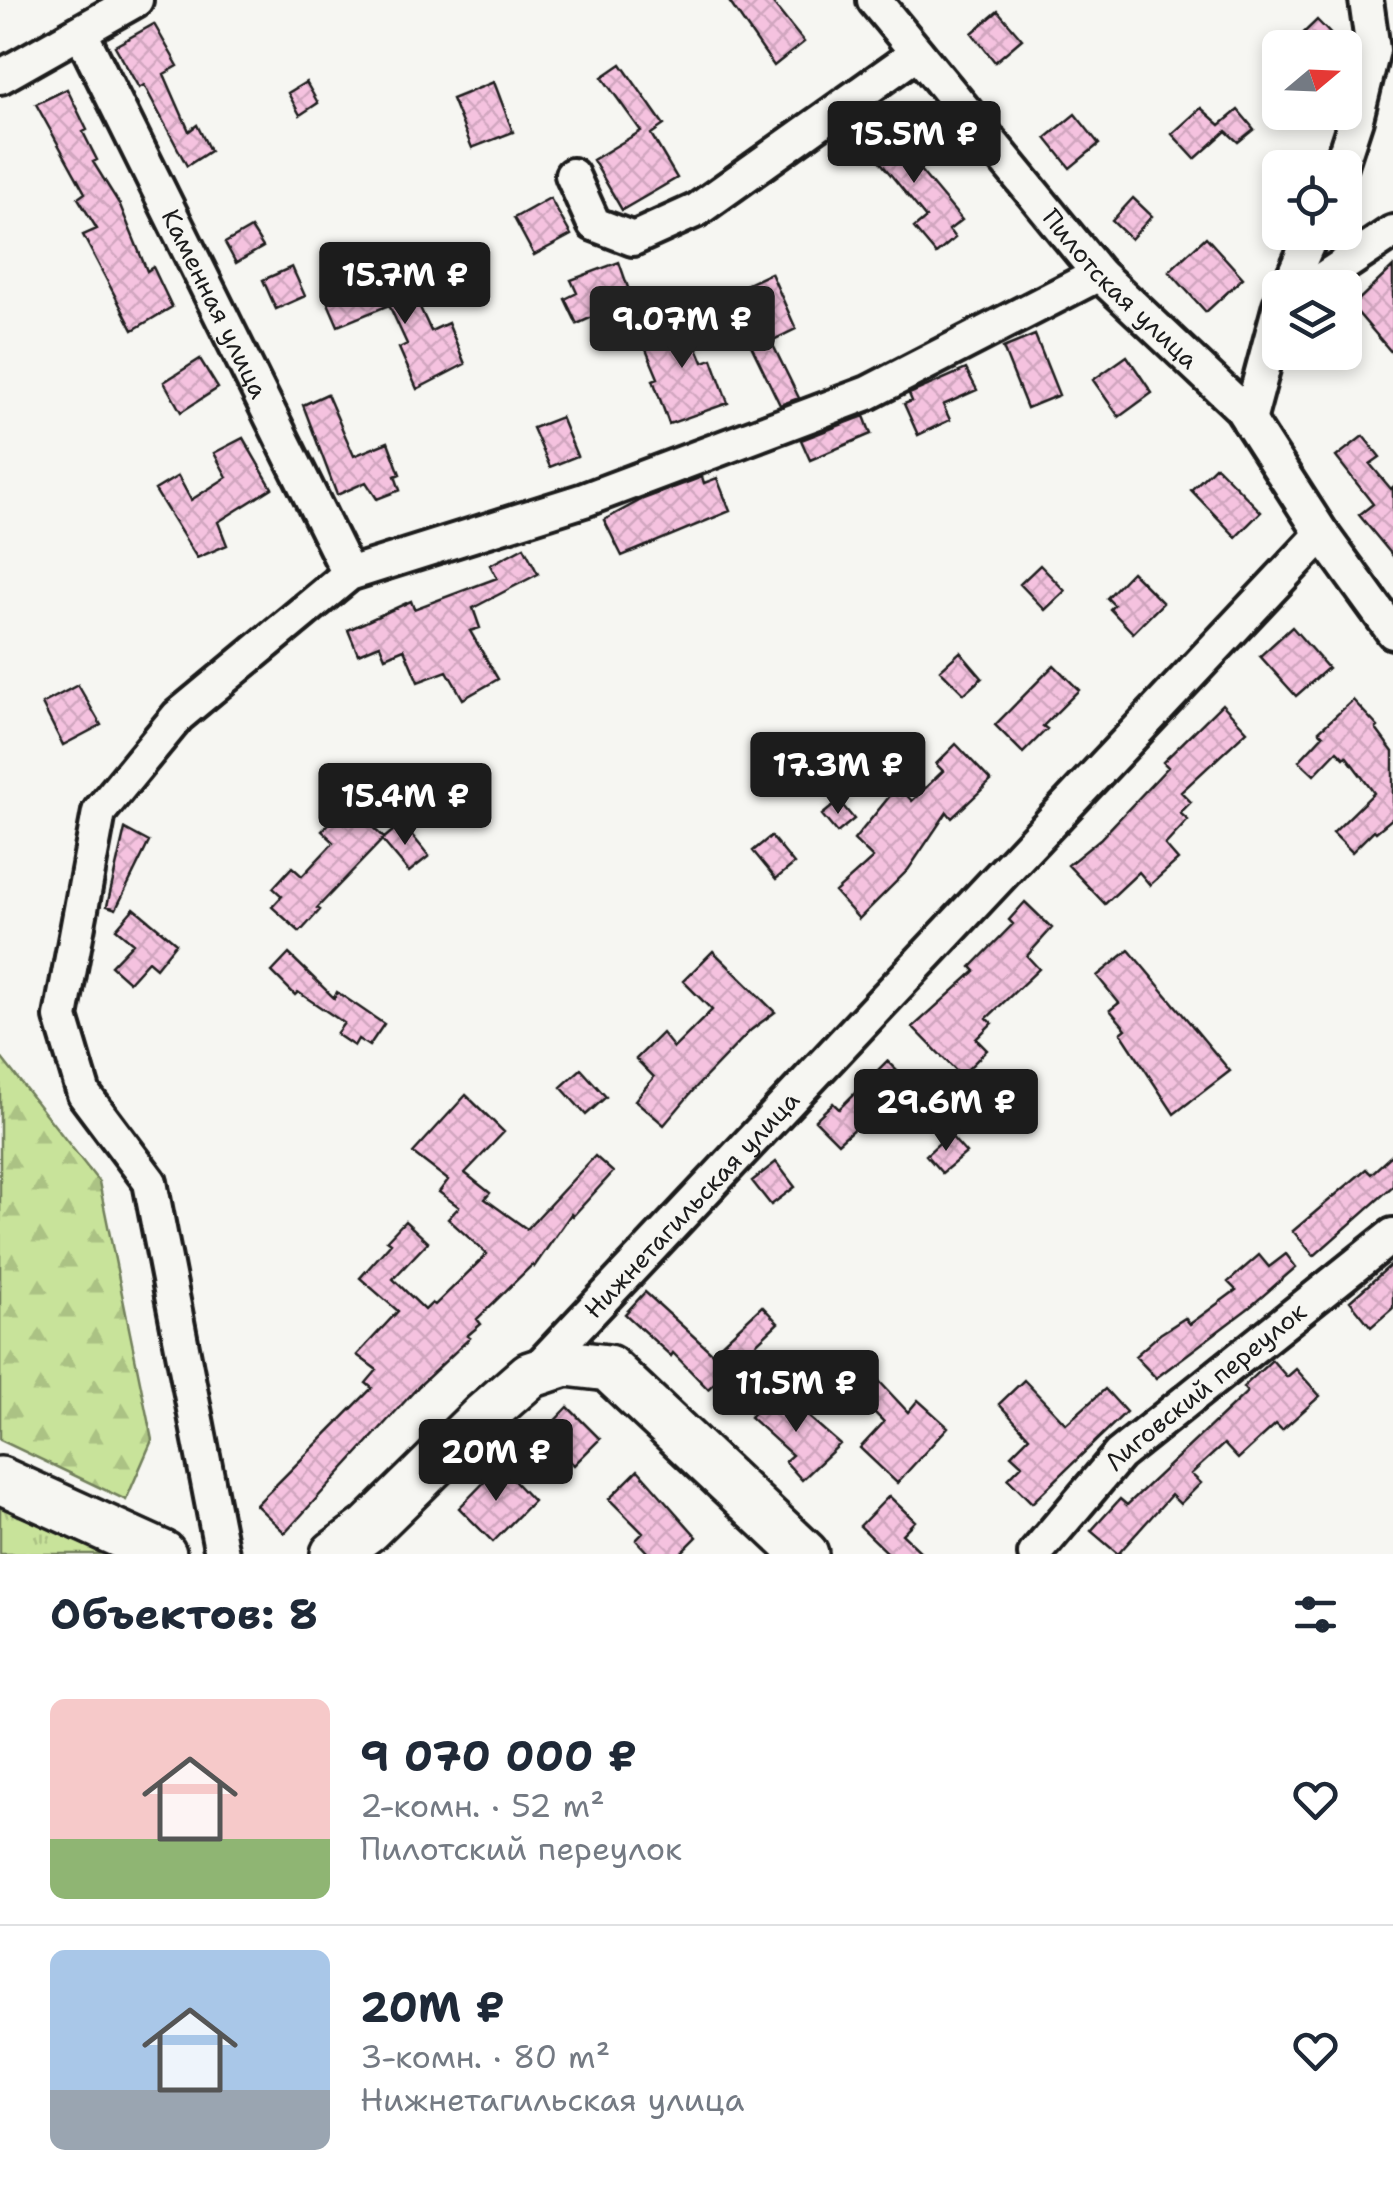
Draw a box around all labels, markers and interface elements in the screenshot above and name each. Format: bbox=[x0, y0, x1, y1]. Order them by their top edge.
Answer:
north arrow bbox=[1262, 30, 1362, 130]
map controls bbox=[1262, 30, 1362, 370]
pin: 15.5M ₽ bbox=[822, 101, 1006, 186]
text: 15.5M ₽ bbox=[850, 112, 978, 155]
button: locate bbox=[1262, 150, 1362, 250]
street label: Пилотская улица bbox=[1035, 201, 1206, 377]
street label: Каменная улица bbox=[154, 203, 276, 404]
pin: 15.7M ₽ bbox=[313, 242, 497, 327]
text: 15.7M ₽ bbox=[341, 253, 469, 296]
button: layers bbox=[1262, 270, 1362, 370]
pin: 9.07M ₽ bbox=[590, 286, 774, 371]
text: 9.07M ₽ bbox=[612, 297, 752, 340]
pin: 17.3M ₽ bbox=[746, 732, 930, 817]
text: 17.3M ₽ bbox=[772, 743, 904, 786]
pin: 15.4M ₽ bbox=[313, 763, 497, 848]
text: 15.4M ₽ bbox=[340, 774, 470, 817]
pin: 29.6M ₽ bbox=[854, 1069, 1038, 1154]
text: 29.6M ₽ bbox=[876, 1080, 1016, 1123]
street label: Нижнетагильская улица bbox=[576, 1083, 807, 1326]
street label: Лиговский переулок bbox=[1096, 1294, 1313, 1477]
pin: 11.5M ₽ bbox=[704, 1350, 888, 1435]
text: 11.5M ₽ bbox=[735, 1361, 857, 1404]
pin: 20M ₽ bbox=[426, 1419, 566, 1504]
text: 20M ₽ bbox=[441, 1430, 551, 1473]
text: Объектов: 8 bbox=[50, 1586, 318, 1642]
icon: filters bbox=[1288, 1587, 1343, 1642]
text: 9 070 000 ₽ bbox=[360, 1728, 637, 1784]
icon: home bbox=[130, 1739, 250, 1859]
icon: heart bbox=[1288, 1772, 1343, 1827]
text: 2-комн. · 52 m² bbox=[360, 1784, 605, 1827]
text: Пилотский переулок bbox=[360, 1827, 682, 1870]
text: 20M ₽ bbox=[360, 1979, 505, 2035]
icon: home bbox=[130, 1990, 250, 2110]
icon: heart bbox=[1288, 2023, 1343, 2078]
text: 3-комн. · 80 m² bbox=[360, 2035, 610, 2078]
text: Нижнетагильская улица bbox=[360, 2078, 744, 2121]

